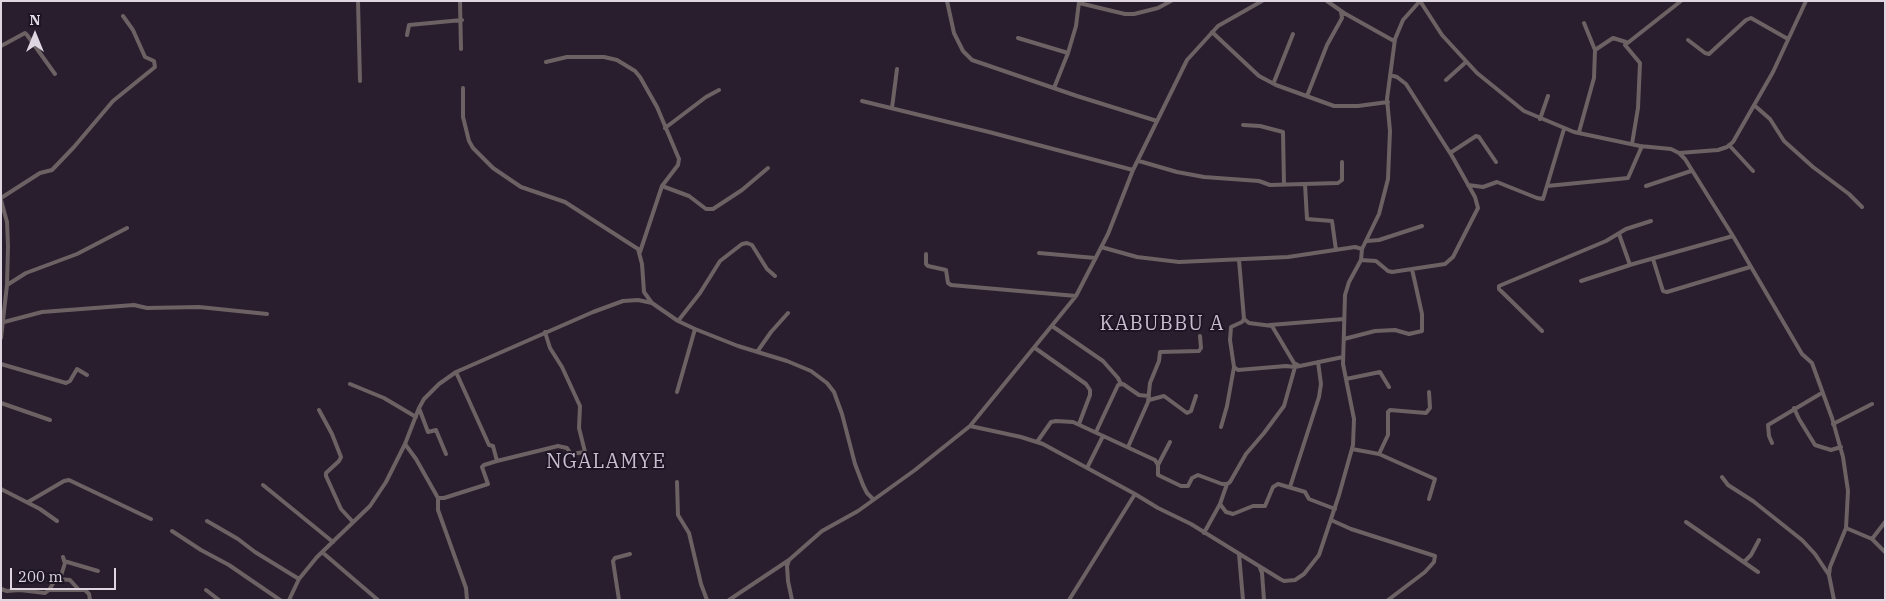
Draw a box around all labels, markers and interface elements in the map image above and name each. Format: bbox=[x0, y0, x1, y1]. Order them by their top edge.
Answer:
north arrow bbox=[10, 10, 60, 60]
text: N bbox=[29, 11, 41, 29]
district label: KABUBBU A bbox=[1098, 312, 1226, 336]
district label: NGALAMYE bbox=[545, 450, 667, 474]
scale bar bbox=[12, 558, 119, 590]
text: 200 m bbox=[18, 567, 63, 586]

